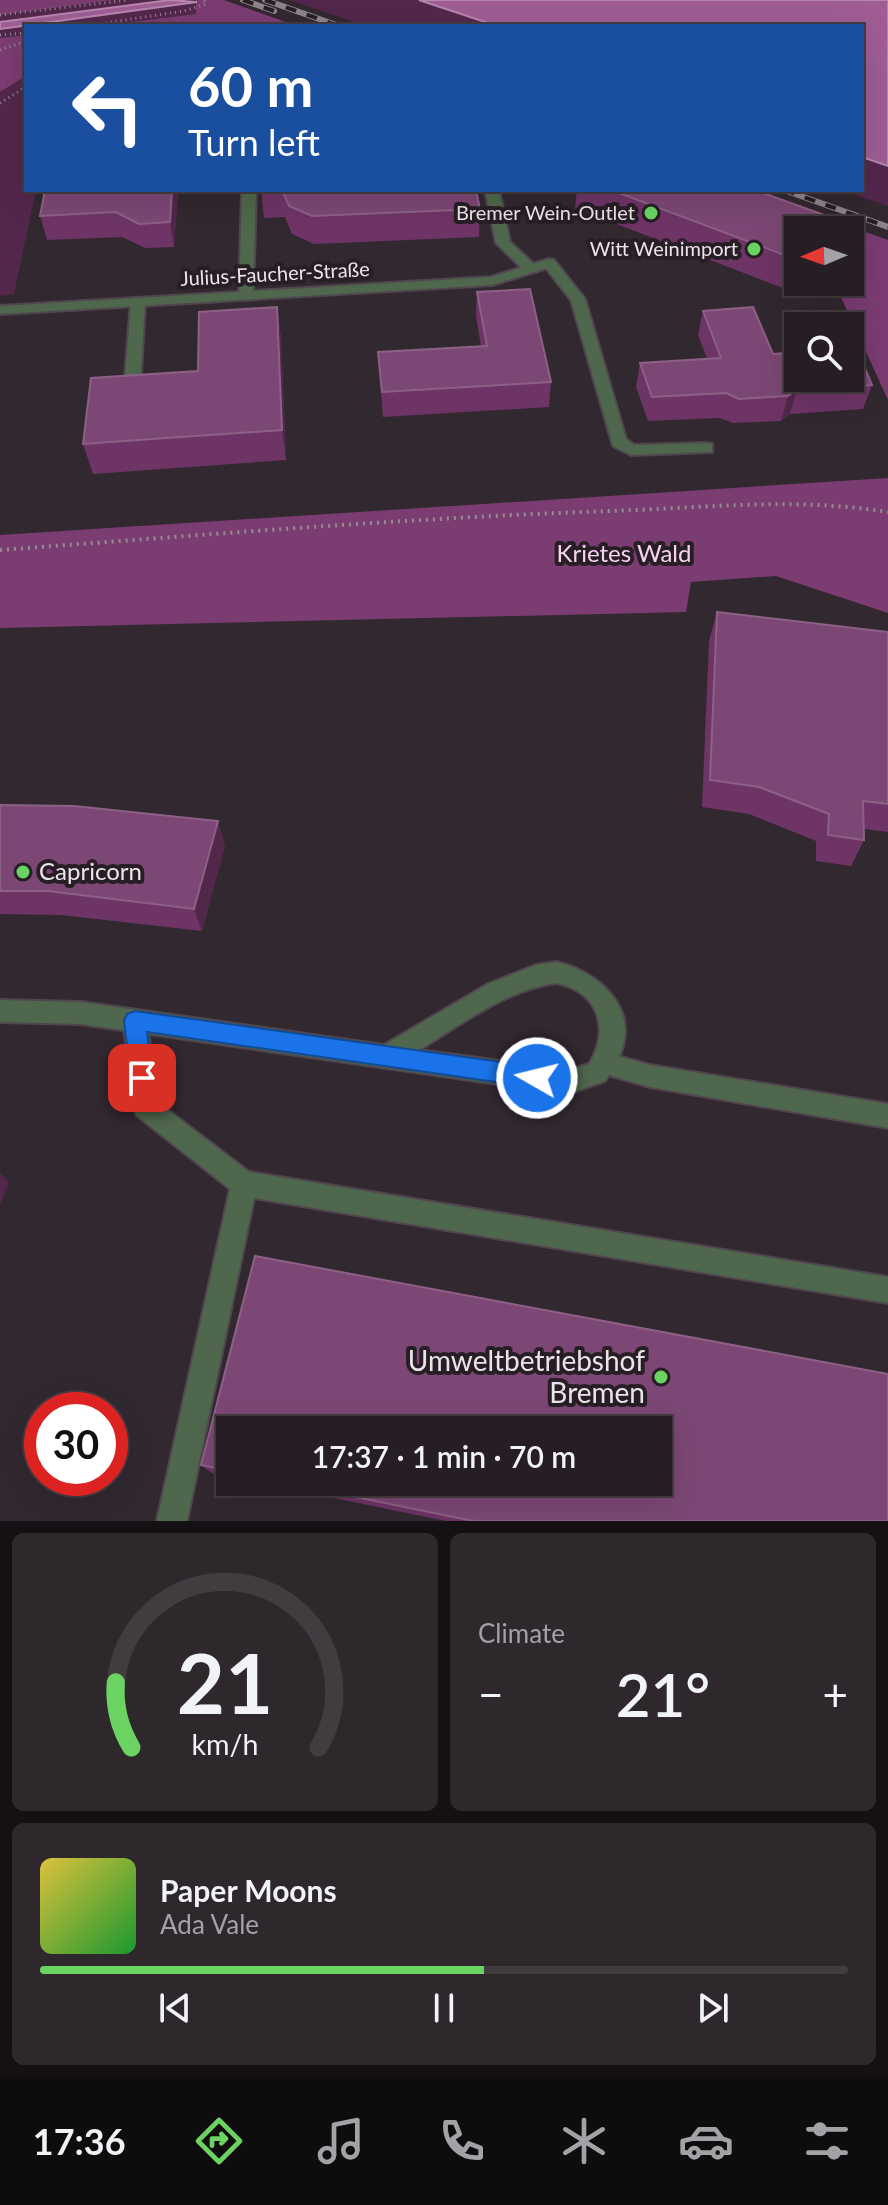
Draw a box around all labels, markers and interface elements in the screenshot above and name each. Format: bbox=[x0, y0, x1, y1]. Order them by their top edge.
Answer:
text: 60 m bbox=[188, 52, 313, 119]
icon: left bbox=[56, 56, 160, 160]
text: Turn left bbox=[188, 120, 320, 164]
place label: Bremer Wein-Outlet bbox=[456, 200, 635, 224]
marker: Bremer Wein-Outlet bbox=[642, 204, 660, 222]
north arrow bbox=[784, 216, 864, 296]
map controls bbox=[784, 216, 864, 392]
place label: Witt Weinimport bbox=[590, 236, 738, 260]
marker: Witt Weinimport bbox=[745, 240, 763, 258]
street label: Julius-Faucher-Straße bbox=[180, 256, 370, 290]
button: search bbox=[784, 312, 864, 392]
park label: Krietes Wald bbox=[557, 538, 691, 567]
place label: Capricorn bbox=[39, 856, 142, 885]
marker: Capricorn bbox=[14, 863, 32, 881]
position arrow bbox=[495, 1036, 579, 1120]
pin bbox=[108, 1044, 176, 1112]
icon: arrive bbox=[120, 1056, 164, 1100]
place label: Umweltbetriebshof Bremen bbox=[408, 1343, 645, 1409]
marker: Umweltbetriebshof Bremen bbox=[652, 1368, 670, 1386]
speed limit sign: 30 bbox=[24, 1392, 128, 1496]
text: 17:37 · 1 min · 70 m bbox=[312, 1438, 576, 1474]
text: Climate bbox=[478, 1617, 565, 1649]
text: 21 bbox=[177, 1632, 273, 1732]
text: 21° bbox=[616, 1658, 710, 1730]
text: − bbox=[478, 1668, 504, 1720]
text: + bbox=[822, 1668, 848, 1720]
text: km/h bbox=[192, 1727, 258, 1761]
text: Paper Moons bbox=[160, 1872, 337, 1908]
text: Ada Vale bbox=[160, 1908, 259, 1940]
icon: previous bbox=[153, 1986, 197, 2030]
icon: pause bbox=[422, 1986, 466, 2030]
icon: next bbox=[691, 1986, 735, 2030]
icon: directions bbox=[191, 2113, 247, 2169]
icon: music bbox=[313, 2113, 369, 2169]
icon: phone bbox=[434, 2113, 490, 2169]
icon: climate bbox=[556, 2113, 612, 2169]
icon: car bbox=[678, 2113, 734, 2169]
icon: filters bbox=[799, 2113, 855, 2169]
text: 17:36 bbox=[33, 2119, 126, 2163]

